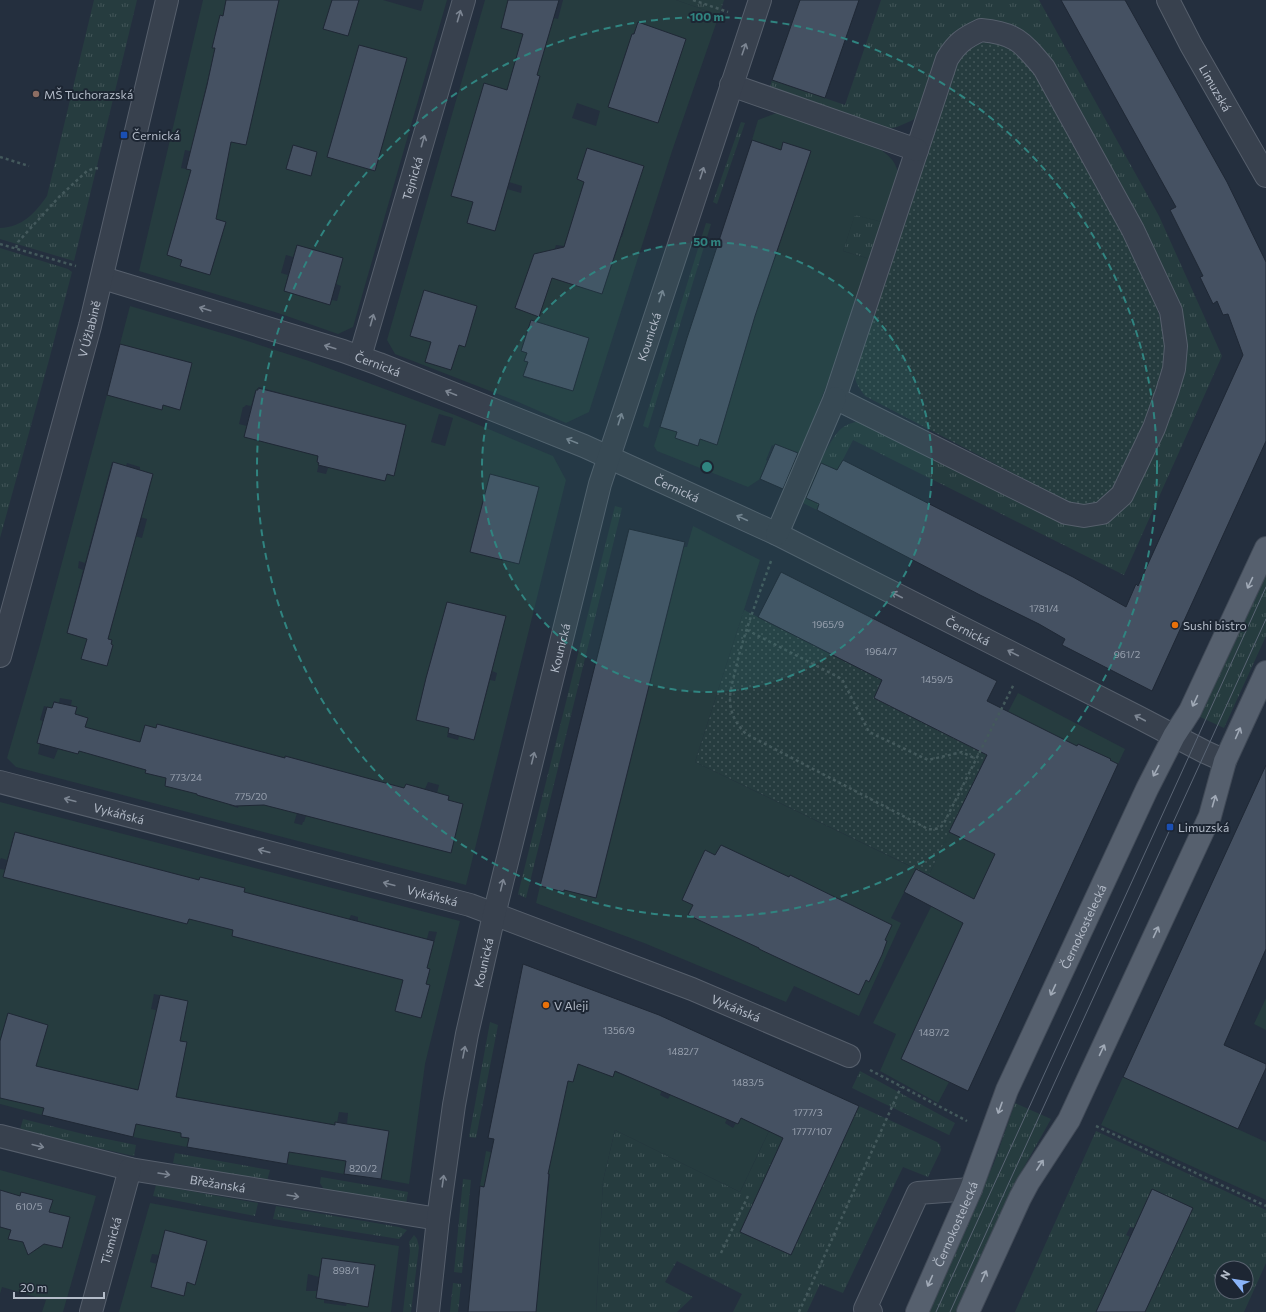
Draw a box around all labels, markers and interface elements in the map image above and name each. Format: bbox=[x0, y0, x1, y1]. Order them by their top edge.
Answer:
text: 100 m bbox=[690, 9, 724, 23]
one-way arrow bbox=[456, 10, 463, 23]
one-way arrow bbox=[740, 44, 748, 56]
street label: Limuzská bbox=[1197, 62, 1234, 114]
place label: MŠ Tuchorazská bbox=[44, 87, 133, 101]
marker: MŠ Tuchorazská bbox=[31, 89, 41, 99]
place label: Černická bbox=[132, 128, 180, 142]
marker: Černická bbox=[119, 130, 129, 140]
one-way arrow bbox=[420, 135, 427, 148]
street label: Tejnická bbox=[399, 155, 425, 202]
one-way arrow bbox=[699, 166, 706, 179]
text: 50 m bbox=[693, 234, 721, 248]
one-way arrow bbox=[658, 290, 665, 303]
street label: V Úžlabině bbox=[75, 299, 103, 359]
one-way arrow bbox=[199, 305, 212, 312]
street label: Kounická bbox=[634, 311, 663, 363]
one-way arrow bbox=[369, 313, 376, 326]
one-way arrow bbox=[323, 343, 336, 350]
street label: Černická bbox=[353, 349, 403, 379]
one-way arrow bbox=[446, 388, 458, 396]
one-way arrow bbox=[617, 413, 624, 426]
one-way arrow bbox=[566, 437, 578, 444]
centre of rings bbox=[700, 460, 714, 474]
street label: Černická bbox=[652, 472, 702, 505]
one-way arrow bbox=[736, 514, 748, 521]
one-way arrow bbox=[1246, 577, 1253, 589]
one-way arrow bbox=[891, 591, 903, 598]
house number: 1781/4 bbox=[1029, 602, 1059, 614]
street label: Černická bbox=[943, 614, 992, 648]
house number: 1965/9 bbox=[812, 618, 844, 630]
place label: Sushi bistro bbox=[1183, 618, 1247, 632]
marker: Sushi bistro bbox=[1170, 620, 1180, 630]
street label: Kounická bbox=[547, 622, 573, 674]
house number: 1964/7 bbox=[865, 645, 897, 657]
house number: 961/2 bbox=[1114, 648, 1141, 660]
one-way arrow bbox=[1007, 649, 1019, 657]
house number: 1459/5 bbox=[921, 673, 953, 685]
one-way arrow bbox=[1191, 695, 1198, 707]
one-way arrow bbox=[1134, 714, 1146, 721]
one-way arrow bbox=[1235, 727, 1242, 739]
one-way arrow bbox=[529, 752, 537, 765]
one-way arrow bbox=[1152, 765, 1160, 777]
house number: 773/24 bbox=[170, 771, 202, 783]
house number: 775/20 bbox=[235, 790, 267, 802]
one-way arrow bbox=[1211, 794, 1218, 807]
one-way arrow bbox=[64, 796, 77, 804]
street label: Vykáňská bbox=[92, 800, 146, 826]
place label: Limuzská bbox=[1178, 820, 1229, 834]
marker: Limuzská bbox=[1165, 822, 1175, 832]
one-way arrow bbox=[257, 847, 270, 854]
one-way arrow bbox=[499, 879, 506, 892]
one-way arrow bbox=[383, 880, 396, 887]
street label: Vykáňská bbox=[406, 882, 459, 909]
street label: Černokostelecká bbox=[1057, 882, 1109, 971]
one-way arrow bbox=[1153, 927, 1160, 939]
street label: Kounická bbox=[471, 937, 496, 989]
one-way arrow bbox=[1049, 983, 1056, 995]
street label: Vykáňská bbox=[709, 991, 763, 1024]
place label: V Aleji bbox=[554, 998, 588, 1012]
marker: V Aleji bbox=[541, 1000, 551, 1010]
house number: 1356/9 bbox=[603, 1024, 635, 1036]
house number: 1487/2 bbox=[919, 1026, 950, 1038]
house number: 1482/7 bbox=[667, 1045, 699, 1057]
one-way arrow bbox=[1098, 1045, 1106, 1057]
one-way arrow bbox=[460, 1046, 468, 1059]
house number: 1483/5 bbox=[732, 1076, 764, 1088]
one-way arrow bbox=[996, 1102, 1003, 1115]
house number: 1777/3 bbox=[793, 1106, 823, 1118]
house number: 1777/107 bbox=[792, 1125, 832, 1137]
one-way arrow bbox=[31, 1142, 44, 1150]
one-way arrow bbox=[1036, 1159, 1044, 1170]
house number: 820/2 bbox=[349, 1162, 377, 1174]
one-way arrow bbox=[157, 1171, 170, 1179]
street label: Břežanská bbox=[189, 1172, 247, 1195]
one-way arrow bbox=[439, 1175, 447, 1188]
street label: Černokostelecká bbox=[931, 1180, 980, 1269]
one-way arrow bbox=[286, 1192, 299, 1200]
house number: 610/5 bbox=[16, 1200, 43, 1212]
street label: Tismická bbox=[97, 1215, 124, 1266]
north arrow bbox=[1214, 1260, 1254, 1300]
house number: 898/1 bbox=[333, 1264, 359, 1276]
text: N bbox=[1217, 1268, 1233, 1282]
one-way arrow bbox=[981, 1271, 988, 1283]
scale bar bbox=[14, 1274, 104, 1300]
one-way arrow bbox=[926, 1274, 934, 1286]
text: 20 m bbox=[20, 1280, 47, 1294]

